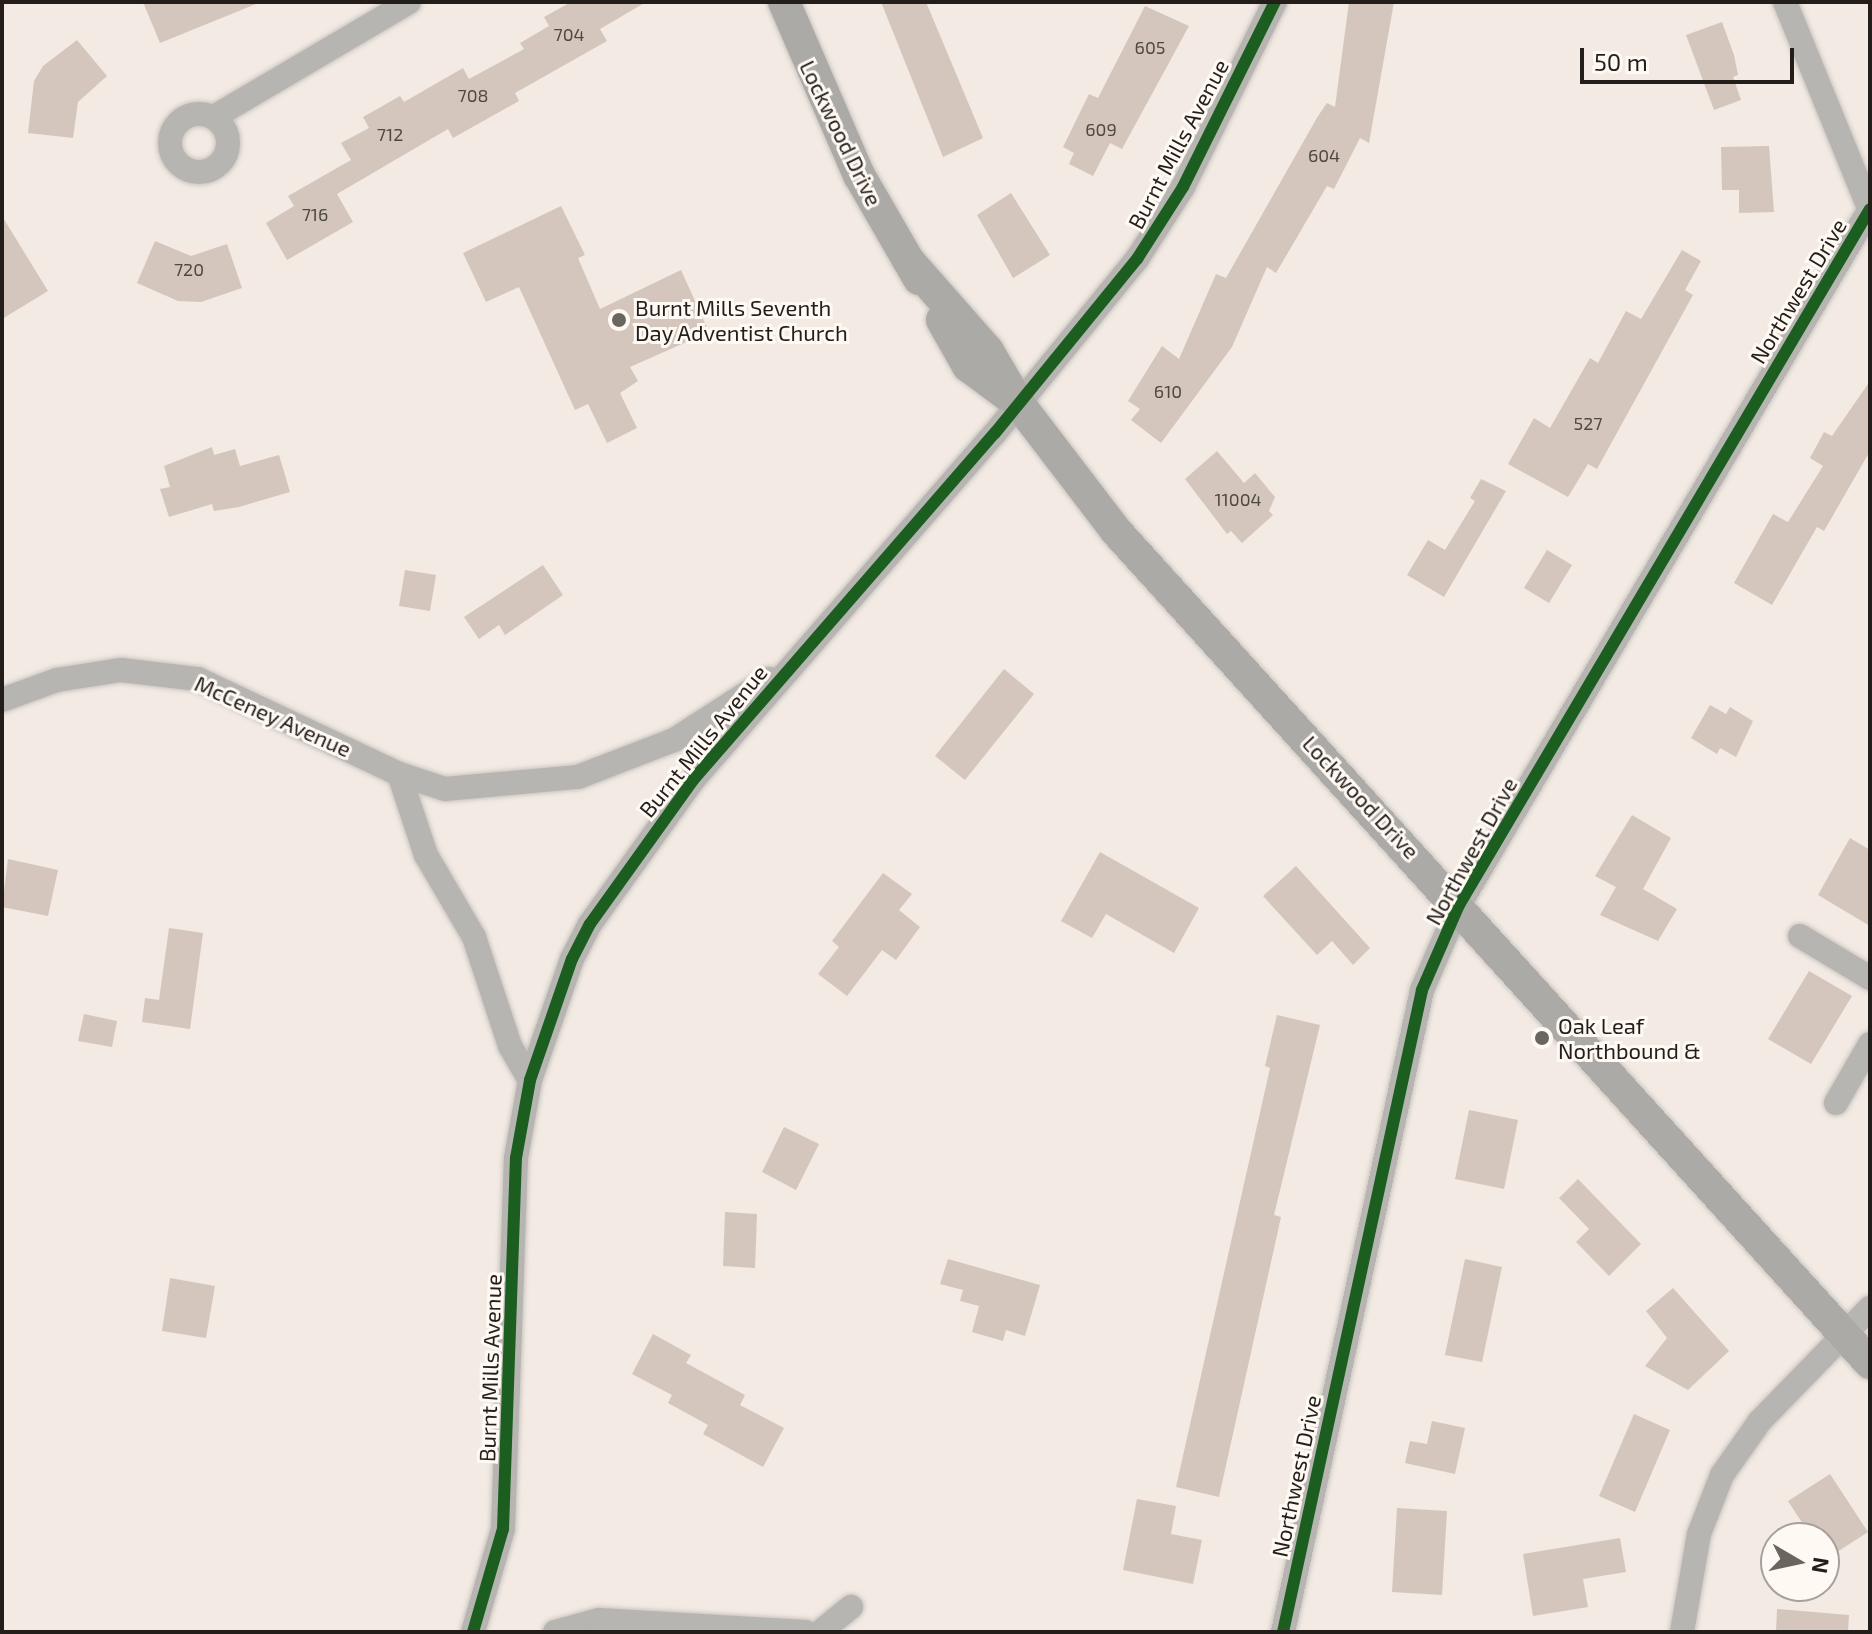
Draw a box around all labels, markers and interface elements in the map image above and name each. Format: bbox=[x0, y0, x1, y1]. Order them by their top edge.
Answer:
house number: 704 bbox=[553, 23, 585, 45]
scale bar bbox=[1584, 32, 1798, 82]
house number: 605 bbox=[1135, 36, 1165, 58]
text: 50 m bbox=[1594, 47, 1648, 76]
street label: Burnt Mills Avenue bbox=[1122, 54, 1234, 234]
street label: Lockwood Drive bbox=[794, 56, 888, 210]
house number: 708 bbox=[458, 84, 488, 106]
house number: 609 bbox=[1085, 118, 1117, 140]
house number: 712 bbox=[377, 123, 403, 145]
house number: 604 bbox=[1308, 144, 1340, 166]
house number: 716 bbox=[302, 203, 328, 225]
street label: Northwest Drive bbox=[1744, 214, 1852, 368]
house number: 720 bbox=[174, 258, 204, 280]
place label: Burnt Mills Seventh Day Adventist Church bbox=[635, 294, 849, 346]
marker: Burnt Mills Seventh Day Adventist Church bbox=[610, 311, 628, 329]
house number: 610 bbox=[1154, 380, 1182, 402]
house number: 527 bbox=[1574, 412, 1602, 434]
house number: 11004 bbox=[1214, 488, 1262, 510]
street label: Burnt Mills Avenue bbox=[633, 659, 773, 823]
street label: McCeney Avenue bbox=[190, 670, 356, 762]
street label: Lockwood Drive bbox=[1297, 730, 1425, 864]
street label: Northwest Drive bbox=[1420, 773, 1522, 929]
place label: Oak Leaf Northbound & bbox=[1558, 1012, 1701, 1064]
marker: Oak Leaf Northbound & bbox=[1533, 1029, 1551, 1047]
street label: Burnt Mills Avenue bbox=[474, 1273, 506, 1463]
street label: Northwest Drive bbox=[1266, 1393, 1326, 1559]
north arrow bbox=[1760, 1522, 1840, 1602]
text: N bbox=[1808, 1556, 1836, 1575]

